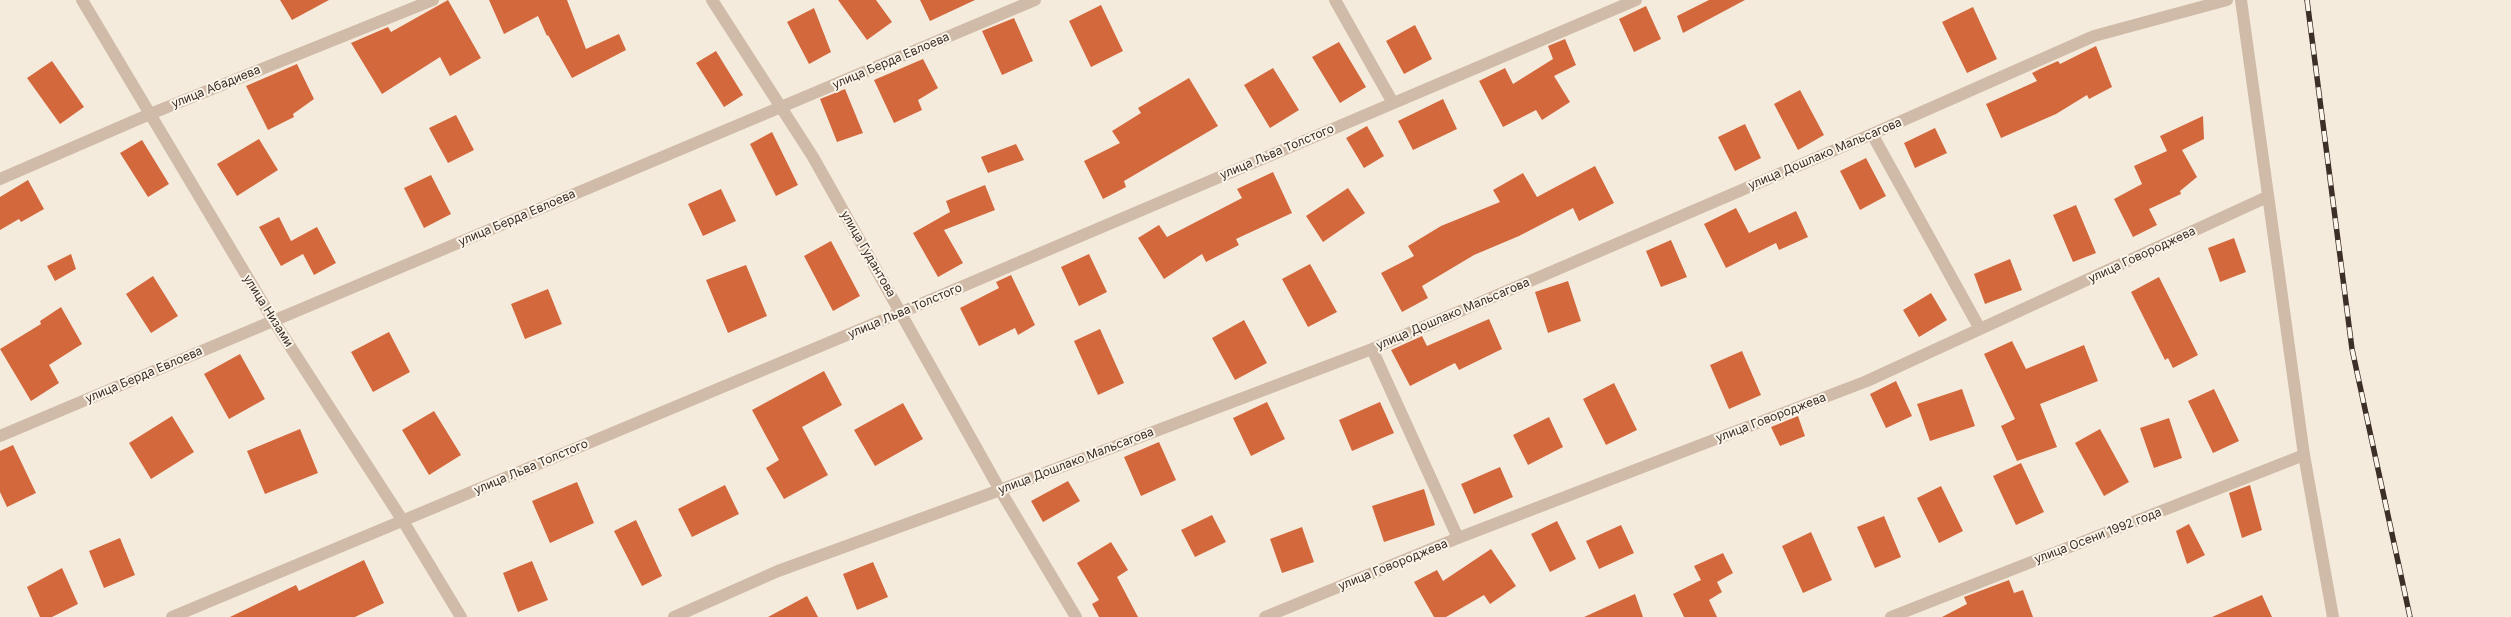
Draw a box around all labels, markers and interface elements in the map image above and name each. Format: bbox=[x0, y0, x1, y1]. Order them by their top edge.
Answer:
street label: улица Берда Евлоева bbox=[830, 30, 952, 92]
street label: улица Абадиева bbox=[169, 63, 263, 111]
street label: улица Дошлако Мальсагова bbox=[1746, 115, 1904, 193]
street label: улица Льва Толстого bbox=[1218, 121, 1336, 183]
street label: улица Берда Евлоева bbox=[456, 187, 578, 249]
street label: улица Гудантова bbox=[837, 208, 899, 300]
street label: улица Говороджева bbox=[2086, 224, 2198, 286]
street label: улица Низами bbox=[240, 272, 296, 350]
street label: улица Дошлако Мальсагова bbox=[1374, 275, 1532, 353]
street label: улица Льва Толстого bbox=[846, 280, 964, 342]
street label: улица Берда Евлоева bbox=[83, 344, 205, 406]
street label: улица Говороджева bbox=[1714, 390, 1828, 446]
street label: улица Дошлако Мальсагова bbox=[996, 425, 1156, 497]
street label: улица Льва Толстого bbox=[472, 436, 590, 498]
street label: улица Осени 1992 года bbox=[2032, 505, 2164, 567]
street label: улица Говороджева bbox=[1336, 536, 1450, 594]

